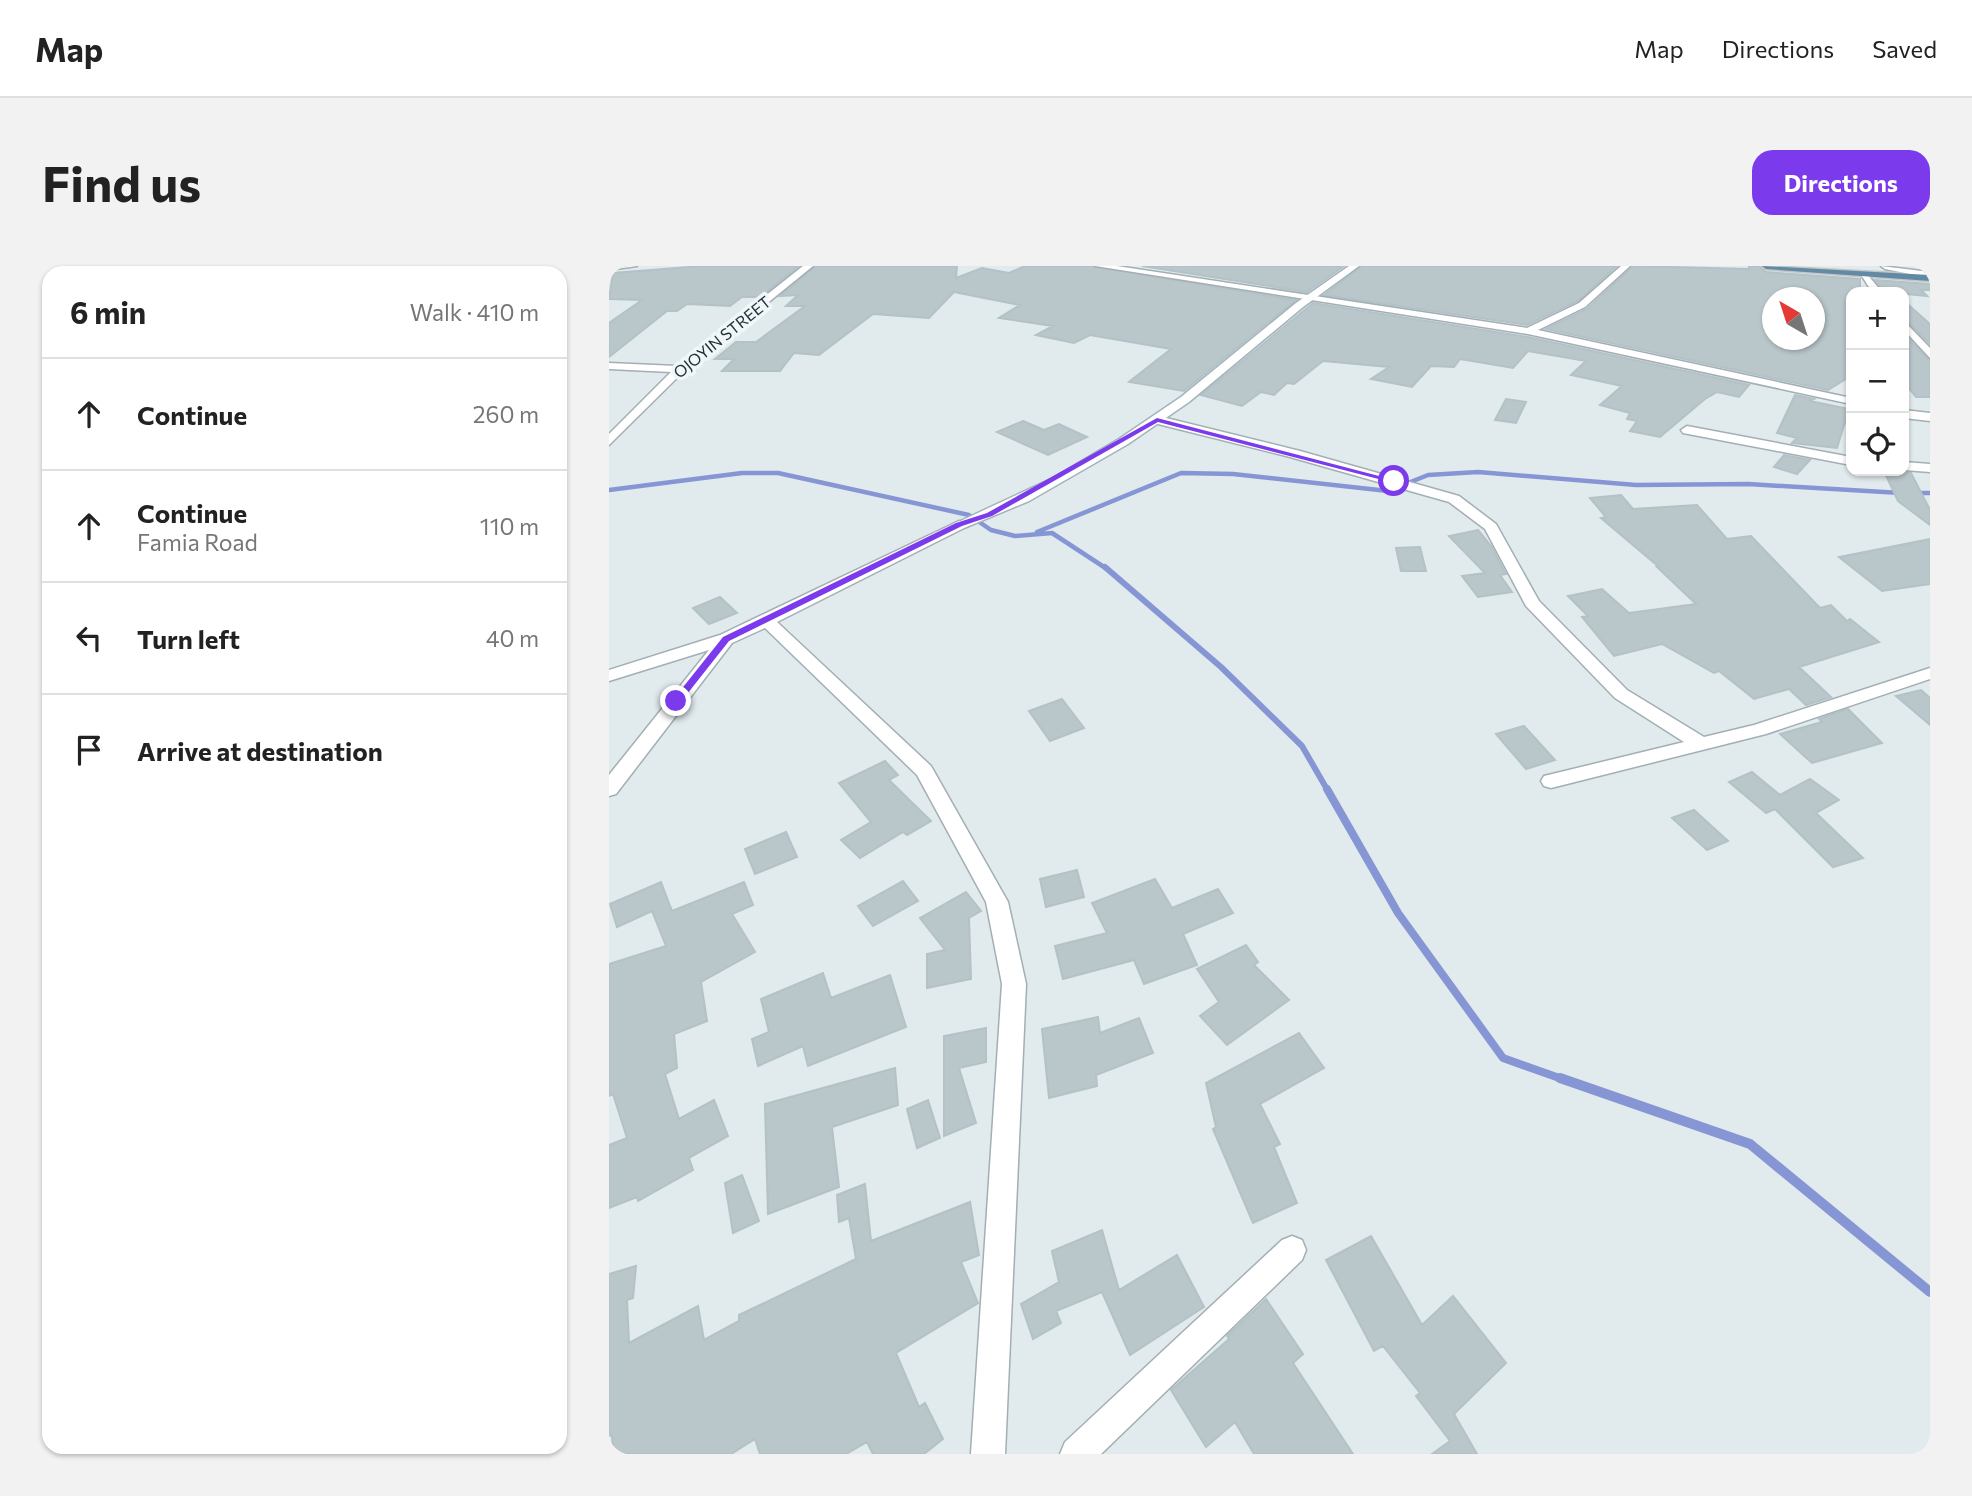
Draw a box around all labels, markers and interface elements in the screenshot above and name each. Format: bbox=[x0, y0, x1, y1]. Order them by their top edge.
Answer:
text: Map bbox=[35, 28, 103, 69]
text: Map bbox=[1634, 34, 1684, 63]
text: Directions bbox=[1722, 34, 1834, 63]
text: Saved bbox=[1872, 34, 1937, 63]
button: Directions bbox=[1752, 150, 1930, 215]
text: Find us bbox=[42, 152, 201, 212]
north arrow bbox=[1762, 287, 1825, 350]
map controls bbox=[1846, 287, 1909, 476]
button: + bbox=[1846, 287, 1909, 350]
street label: OJOYIN STREET bbox=[669, 292, 774, 382]
text: 6 min bbox=[70, 293, 146, 330]
text: Walk · 410 m bbox=[410, 298, 539, 326]
button: − bbox=[1846, 350, 1909, 413]
icon: ahead bbox=[70, 395, 108, 433]
text: Continue bbox=[137, 399, 247, 430]
text: 260 m bbox=[473, 400, 539, 428]
button: locate bbox=[1846, 413, 1909, 476]
route start bbox=[1378, 465, 1409, 496]
text: Continue bbox=[137, 497, 247, 528]
icon: ahead bbox=[70, 507, 108, 545]
text: 110 m bbox=[480, 512, 539, 540]
text: Famia Road bbox=[137, 528, 258, 556]
icon: left bbox=[70, 619, 108, 657]
text: Turn left bbox=[137, 623, 240, 654]
text: 40 m bbox=[486, 624, 539, 652]
route end bbox=[660, 685, 691, 716]
icon: arrive bbox=[70, 731, 108, 769]
text: Arrive at destination bbox=[137, 735, 383, 766]

